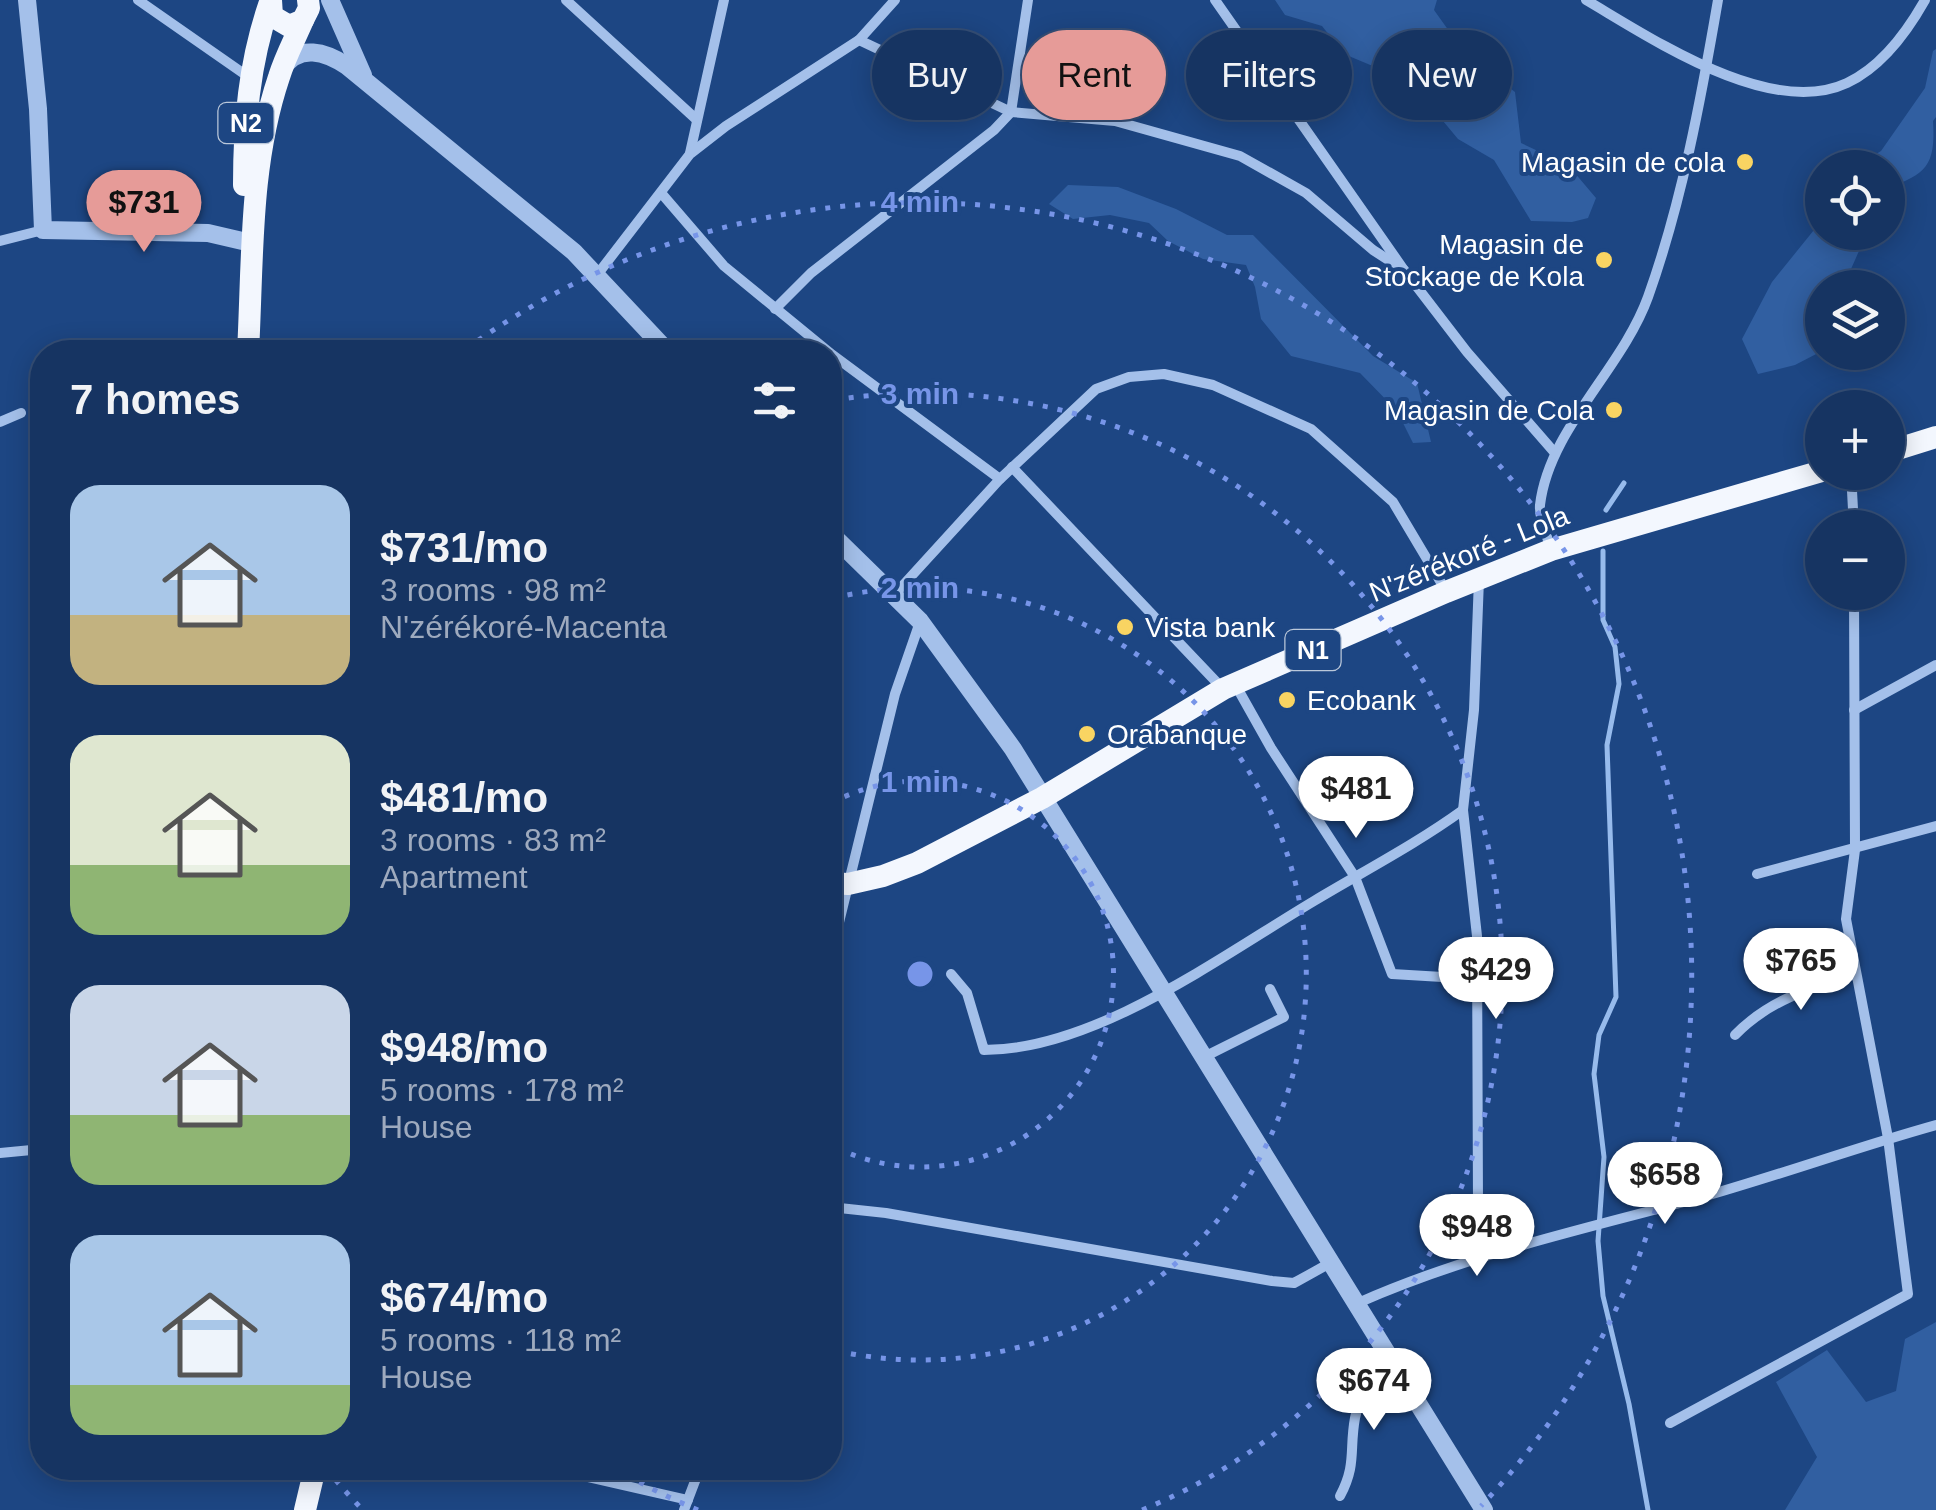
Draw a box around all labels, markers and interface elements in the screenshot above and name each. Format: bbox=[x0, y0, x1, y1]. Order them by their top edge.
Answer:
chip: Buy bbox=[872, 30, 1002, 120]
chip: Rent bbox=[1022, 30, 1166, 120]
chip: Filters bbox=[1186, 30, 1352, 120]
chip: New bbox=[1372, 30, 1512, 120]
road number: N2 bbox=[218, 103, 274, 143]
place label: Magasin de cola bbox=[1521, 147, 1725, 178]
map controls bbox=[1805, 150, 1905, 610]
button: locate bbox=[1805, 150, 1905, 250]
marker: Magasin de cola bbox=[1734, 151, 1756, 173]
pin: $731 bbox=[85, 170, 203, 255]
text: $731 bbox=[108, 184, 180, 220]
text: 4 min bbox=[881, 185, 959, 218]
place label: Magasin de Stockage de Kola bbox=[1365, 229, 1584, 292]
marker: Magasin de Stockage de Kola bbox=[1593, 249, 1615, 271]
button: layers bbox=[1805, 270, 1905, 370]
icon: filters bbox=[747, 373, 802, 428]
text: 7 homes bbox=[70, 376, 240, 423]
text: 3 min bbox=[881, 377, 959, 410]
button: + bbox=[1805, 390, 1905, 490]
place label: Magasin de Cola bbox=[1384, 395, 1594, 426]
marker: Magasin de Cola bbox=[1603, 399, 1625, 421]
street label: N'zérékoré - Lola bbox=[1365, 500, 1574, 608]
button: − bbox=[1805, 510, 1905, 610]
text: $731/mo bbox=[380, 524, 548, 571]
icon: home bbox=[150, 525, 270, 645]
text: 2 min bbox=[881, 571, 959, 604]
text: 3 rooms · 98 m² bbox=[380, 572, 606, 608]
text: N'zérékoré-Macenta bbox=[380, 609, 667, 645]
place label: Vista bank bbox=[1145, 612, 1276, 643]
marker: Vista bank bbox=[1114, 616, 1136, 638]
road number: N1 bbox=[1286, 630, 1340, 670]
place label: Ecobank bbox=[1307, 685, 1417, 716]
marker: Ecobank bbox=[1276, 689, 1298, 711]
place label: Orabanque bbox=[1107, 719, 1247, 750]
marker: Orabanque bbox=[1076, 723, 1098, 745]
pin: $481 bbox=[1297, 756, 1415, 841]
text: 1 min bbox=[881, 765, 959, 798]
text: $481 bbox=[1320, 770, 1392, 806]
text: $481/mo bbox=[380, 774, 548, 821]
icon: home bbox=[150, 775, 270, 895]
text: 3 rooms · 83 m² bbox=[380, 822, 606, 858]
text: Apartment bbox=[380, 859, 528, 895]
pin: $765 bbox=[1742, 928, 1860, 1013]
pin: $429 bbox=[1437, 937, 1555, 1022]
text: $765 bbox=[1765, 942, 1837, 978]
text: $429 bbox=[1460, 951, 1532, 987]
centre of rings bbox=[902, 956, 938, 992]
text: $948/mo bbox=[380, 1024, 548, 1071]
icon: home bbox=[150, 1025, 270, 1145]
text: 5 rooms · 178 m² bbox=[380, 1072, 624, 1108]
text: House bbox=[380, 1109, 473, 1145]
pin: $658 bbox=[1606, 1142, 1724, 1227]
text: $658 bbox=[1629, 1156, 1701, 1192]
pin: $948 bbox=[1418, 1194, 1536, 1279]
text: $948 bbox=[1441, 1208, 1513, 1244]
text: $674/mo bbox=[380, 1274, 548, 1321]
icon: home bbox=[150, 1275, 270, 1395]
text: 5 rooms · 118 m² bbox=[380, 1322, 621, 1358]
pin: $674 bbox=[1315, 1348, 1433, 1433]
text: House bbox=[380, 1359, 473, 1395]
text: $674 bbox=[1338, 1362, 1410, 1398]

